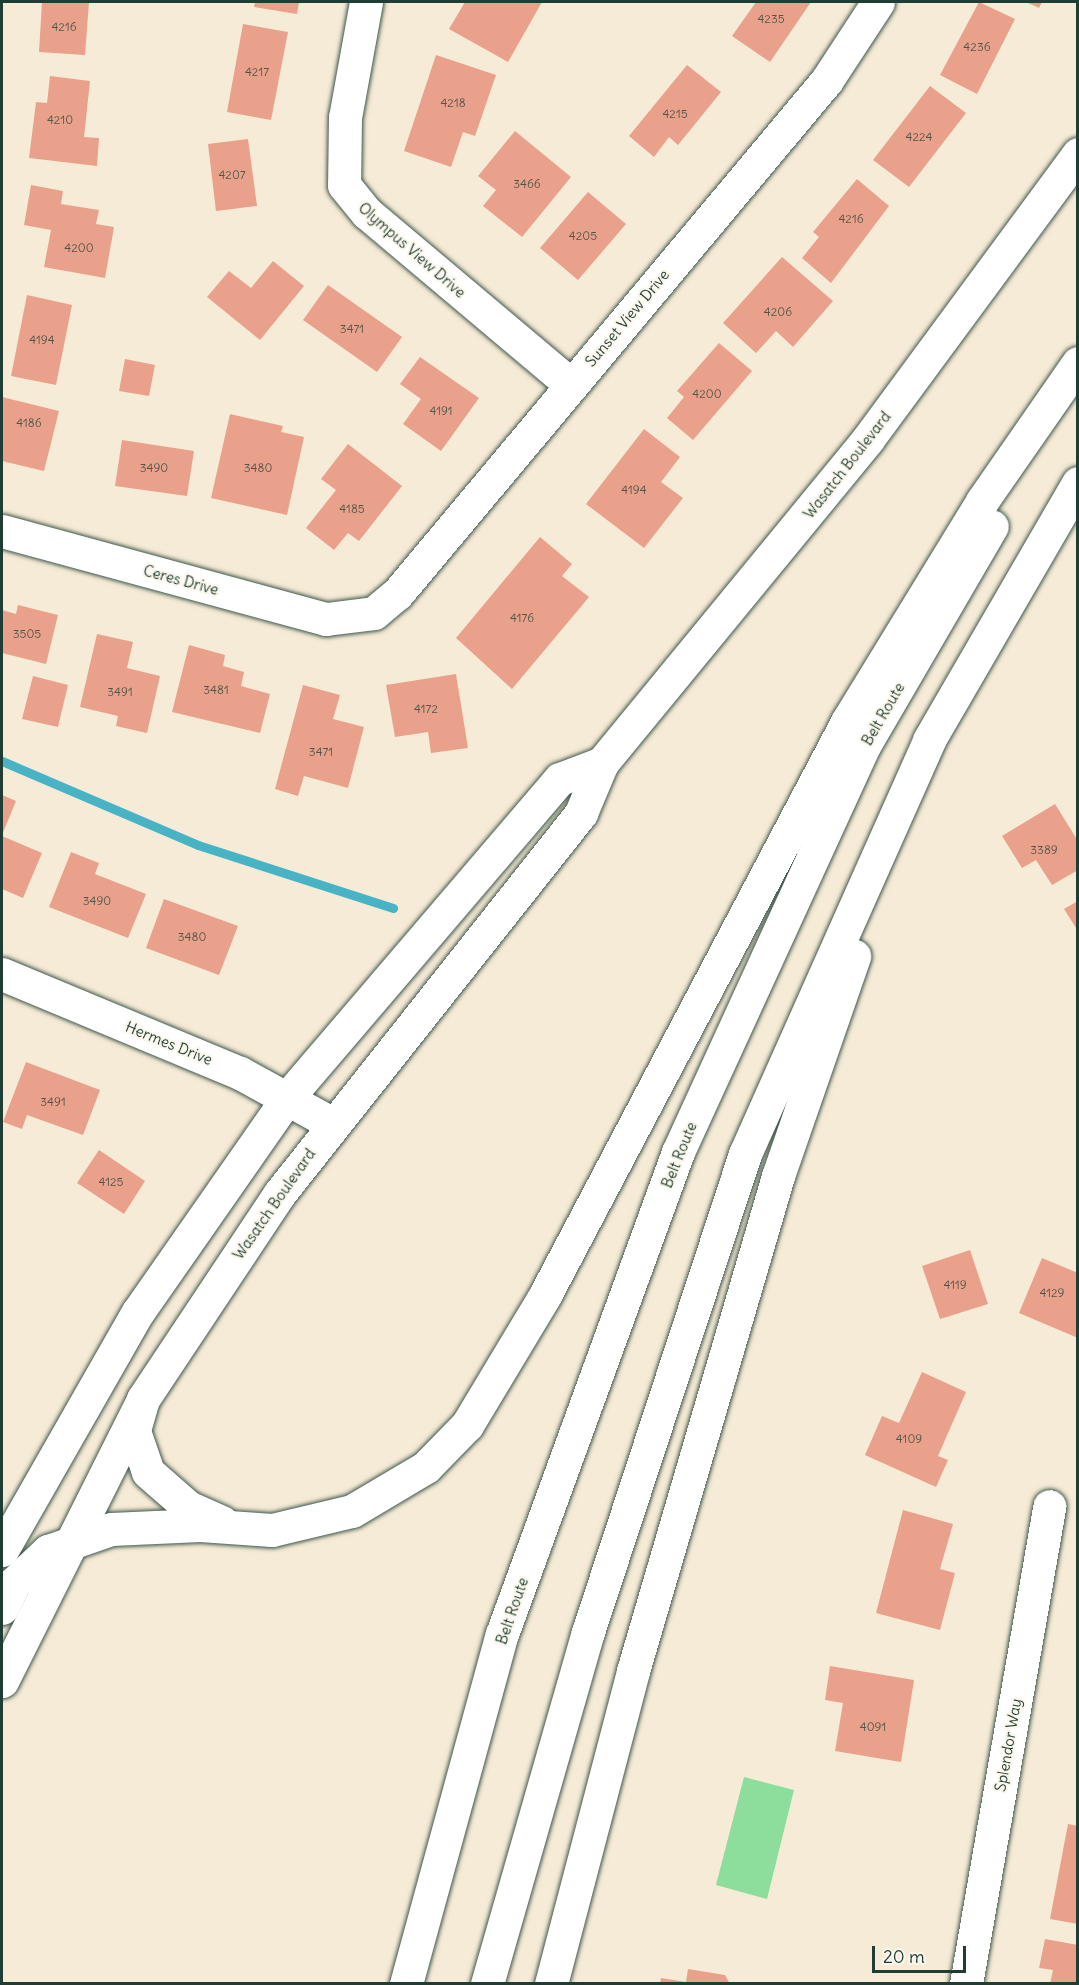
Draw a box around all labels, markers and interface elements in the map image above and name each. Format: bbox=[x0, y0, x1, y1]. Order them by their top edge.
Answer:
house number: 4235 bbox=[757, 12, 785, 26]
house number: 4216 bbox=[51, 20, 77, 34]
house number: 4236 bbox=[963, 40, 991, 54]
house number: 4217 bbox=[245, 65, 269, 79]
house number: 4218 bbox=[440, 96, 466, 110]
house number: 4215 bbox=[662, 107, 688, 121]
house number: 4210 bbox=[47, 113, 73, 127]
house number: 4224 bbox=[906, 130, 932, 144]
house number: 4207 bbox=[218, 168, 246, 182]
house number: 3466 bbox=[513, 177, 541, 191]
street label: Olympus View Drive bbox=[355, 199, 469, 301]
house number: 4216 bbox=[838, 212, 864, 226]
house number: 4205 bbox=[569, 229, 597, 243]
house number: 4200 bbox=[64, 241, 94, 255]
street label: Sunset View Drive bbox=[581, 266, 673, 370]
house number: 4206 bbox=[764, 305, 792, 319]
house number: 3471 bbox=[340, 322, 364, 336]
house number: 4194 bbox=[29, 333, 55, 347]
house number: 4200 bbox=[692, 387, 722, 401]
house number: 4191 bbox=[429, 404, 453, 418]
street label: Wasatch Boulevard bbox=[800, 408, 894, 522]
house number: 4186 bbox=[16, 416, 42, 430]
house number: 3490 bbox=[140, 461, 168, 475]
house number: 3480 bbox=[244, 461, 272, 475]
house number: 4194 bbox=[621, 483, 647, 497]
house number: 4185 bbox=[339, 502, 365, 516]
street label: Ceres Drive bbox=[141, 561, 221, 599]
house number: 4176 bbox=[510, 611, 534, 625]
house number: 3505 bbox=[13, 627, 41, 641]
street label: Belt Route bbox=[858, 679, 908, 749]
house number: 3481 bbox=[203, 683, 229, 697]
house number: 3491 bbox=[107, 685, 133, 699]
house number: 4172 bbox=[414, 702, 438, 716]
house number: 3471 bbox=[309, 745, 333, 759]
house number: 3389 bbox=[1030, 843, 1058, 857]
house number: 3490 bbox=[83, 894, 111, 908]
house number: 3480 bbox=[178, 930, 206, 944]
street label: Hermes Drive bbox=[123, 1017, 215, 1069]
house number: 3491 bbox=[40, 1095, 66, 1109]
street label: Belt Route bbox=[658, 1119, 700, 1191]
street label: Wasatch Boulevard bbox=[229, 1145, 319, 1263]
house number: 4125 bbox=[98, 1175, 124, 1189]
house number: 4119 bbox=[943, 1278, 967, 1292]
house number: 4129 bbox=[1039, 1286, 1065, 1300]
house number: 4109 bbox=[896, 1432, 922, 1446]
street label: Belt Route bbox=[492, 1575, 532, 1647]
street label: Splendor Way bbox=[991, 1697, 1025, 1793]
house number: 4091 bbox=[860, 1720, 886, 1734]
scale bar bbox=[875, 1934, 970, 1972]
text: 20 m bbox=[883, 1945, 925, 1968]

